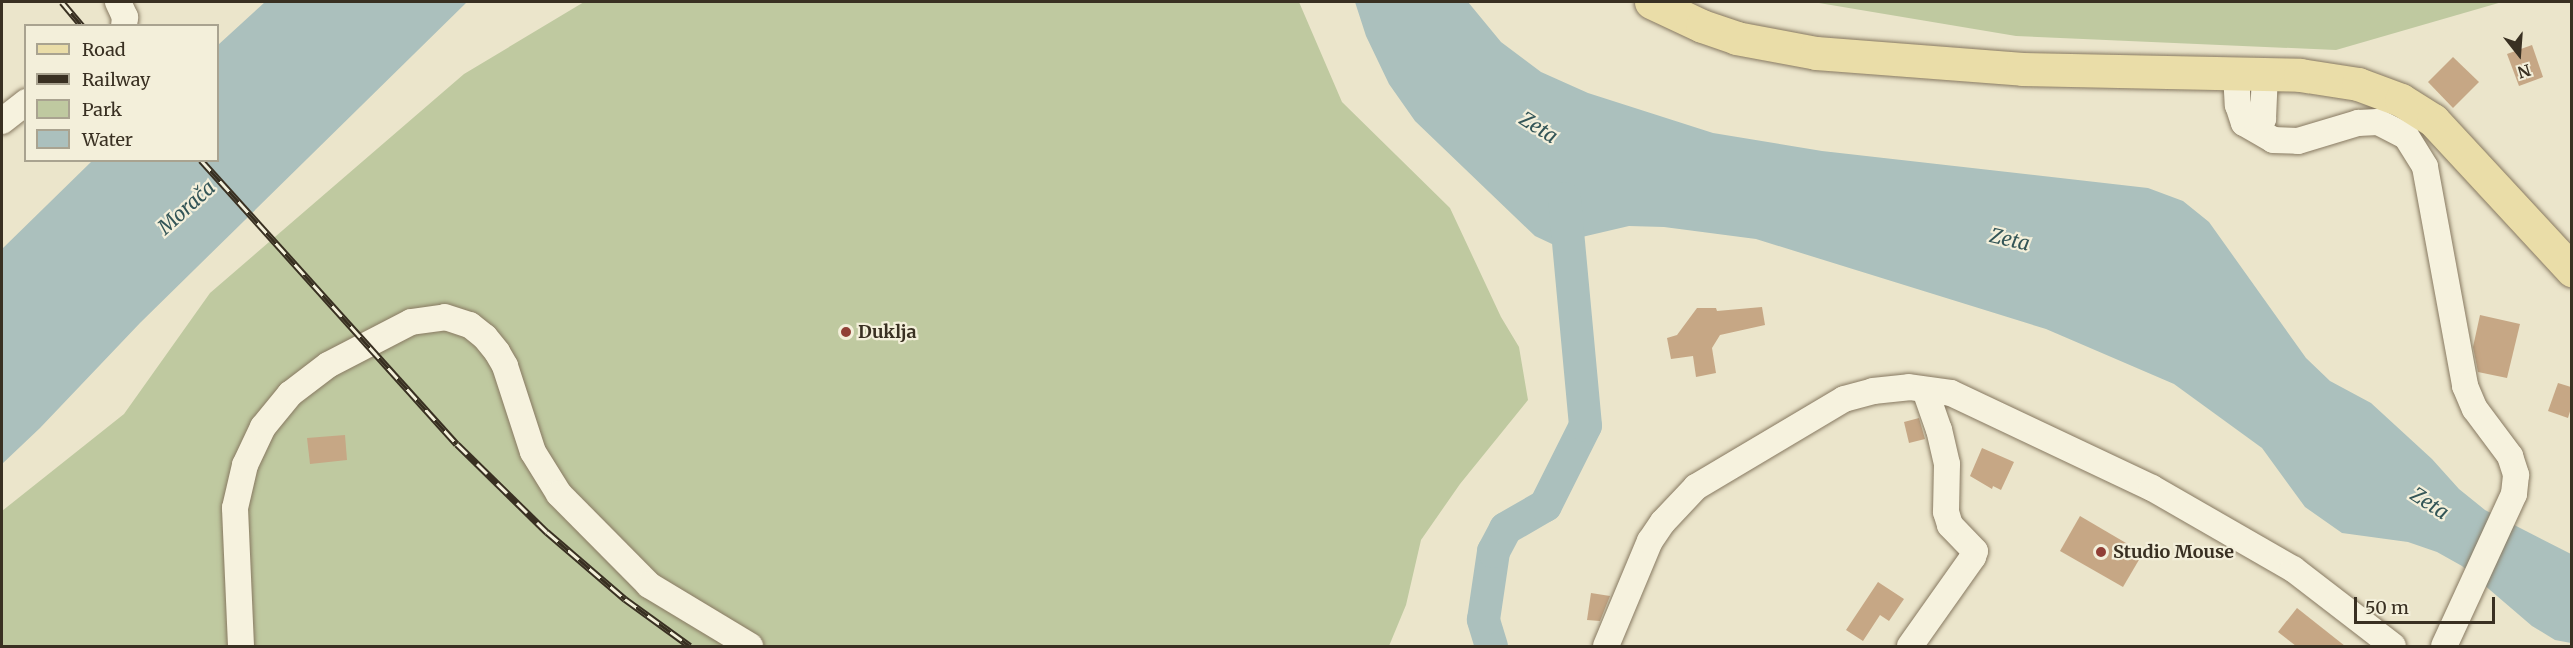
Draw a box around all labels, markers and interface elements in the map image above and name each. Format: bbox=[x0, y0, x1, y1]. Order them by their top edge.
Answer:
legend bbox=[24, 24, 219, 162]
north arrow bbox=[2489, 24, 2549, 84]
text: Road bbox=[82, 38, 126, 61]
text: N bbox=[2515, 60, 2533, 83]
text: Railway bbox=[82, 68, 150, 91]
text: Park bbox=[82, 98, 122, 121]
water label: Zeta bbox=[1516, 106, 1562, 148]
text: Water bbox=[82, 128, 133, 151]
water label: Morača bbox=[153, 175, 219, 239]
water label: Zeta bbox=[1988, 223, 2032, 255]
place label: Duklja bbox=[858, 321, 917, 343]
marker: Duklja bbox=[839, 325, 853, 339]
water label: Zeta bbox=[2407, 482, 2453, 524]
place label: Studio Mouse bbox=[2113, 541, 2234, 563]
marker: Studio Mouse bbox=[2094, 545, 2108, 559]
scale bar bbox=[2357, 585, 2498, 623]
text: 50 m bbox=[2365, 596, 2409, 619]

